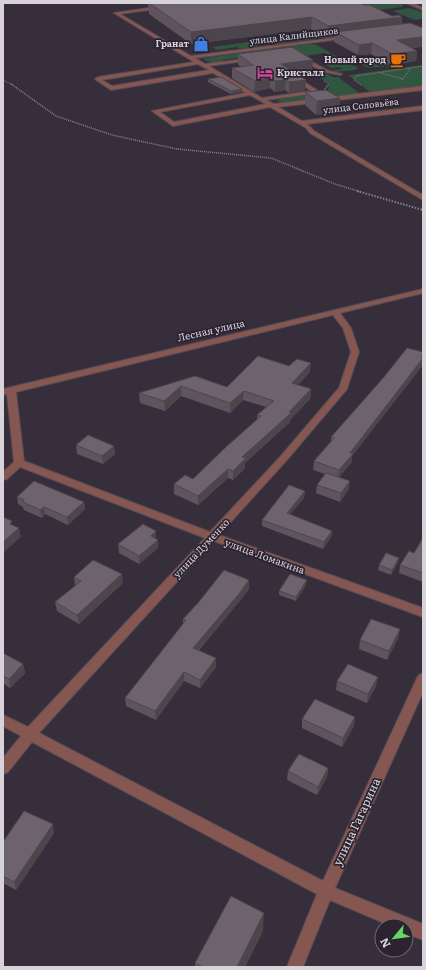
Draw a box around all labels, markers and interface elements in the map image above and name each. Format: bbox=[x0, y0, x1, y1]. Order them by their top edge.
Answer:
street label: улица Калийщиков bbox=[249, 23, 339, 47]
shop icon: Гранат bbox=[192, 35, 210, 53]
place label: Гранат bbox=[156, 36, 189, 50]
cafe icon: Новый город bbox=[389, 51, 407, 69]
place label: Новый город bbox=[324, 52, 386, 66]
hotel icon: Кристалл bbox=[256, 64, 274, 82]
place label: Кристалл bbox=[277, 65, 324, 79]
street label: улица Соловьёва bbox=[322, 93, 400, 117]
street label: Лесная улица bbox=[176, 314, 247, 345]
street label: улица Думенко bbox=[169, 514, 232, 581]
street label: улица Ломакина bbox=[223, 534, 308, 577]
street label: улица Гагарина bbox=[328, 774, 385, 868]
north arrow bbox=[374, 918, 414, 958]
text: N bbox=[375, 935, 394, 951]

